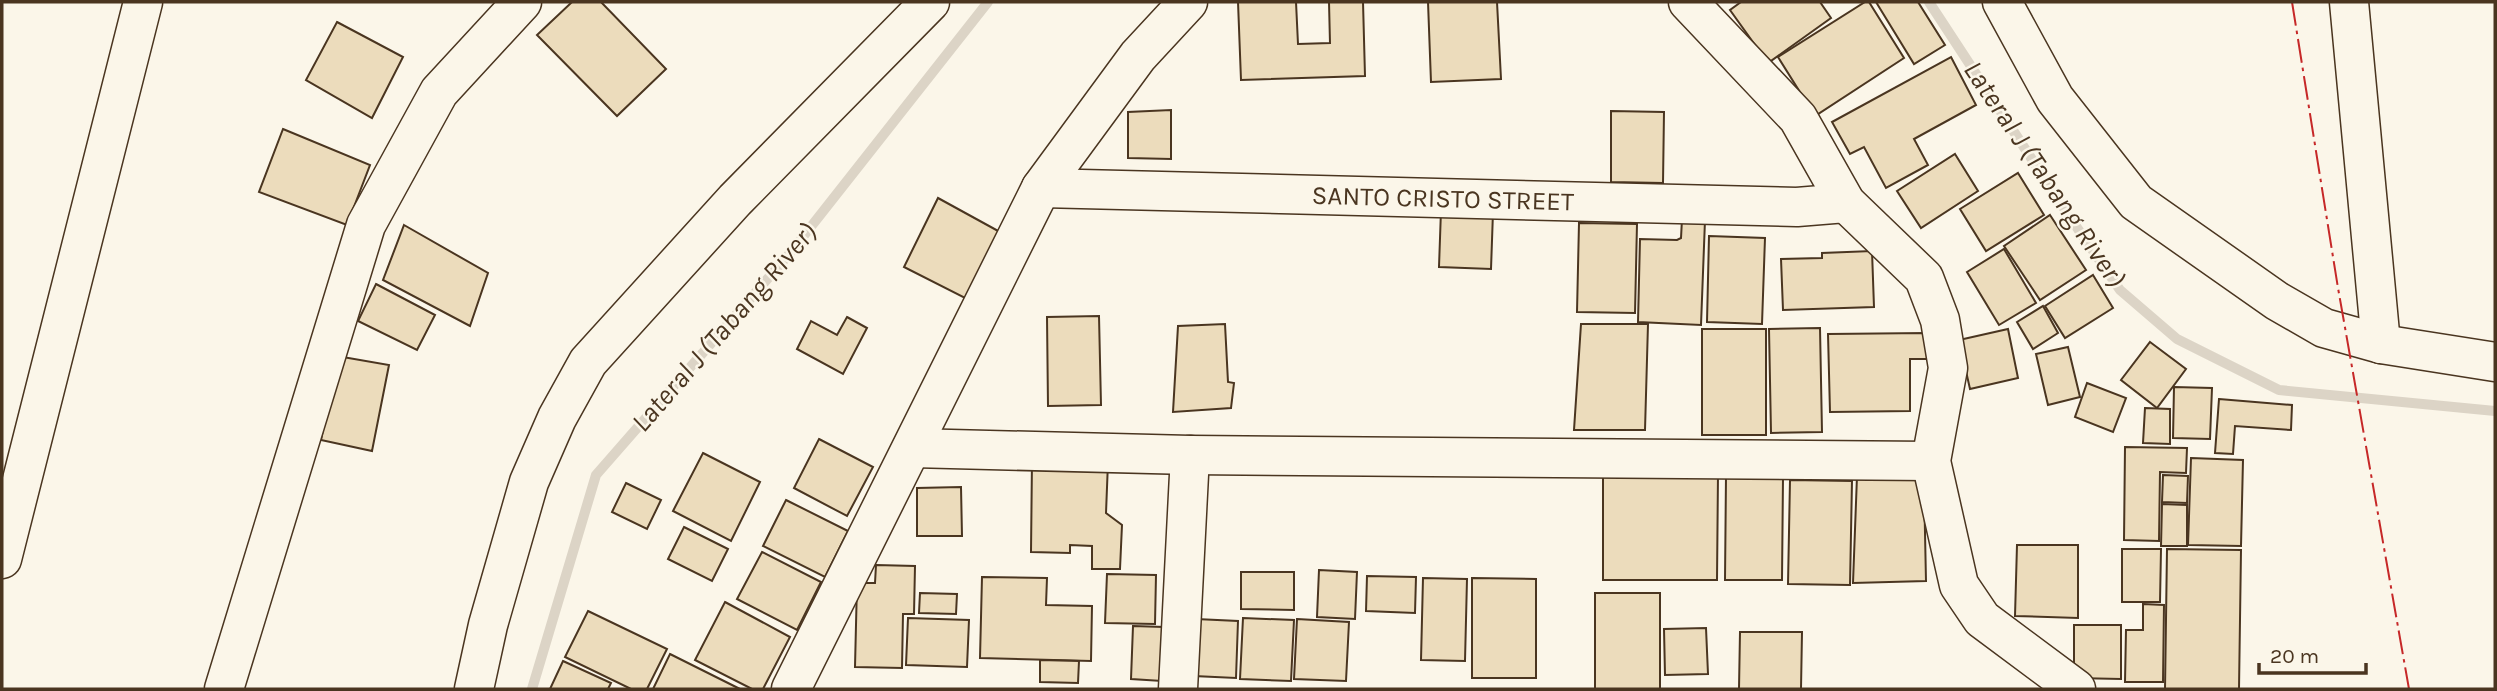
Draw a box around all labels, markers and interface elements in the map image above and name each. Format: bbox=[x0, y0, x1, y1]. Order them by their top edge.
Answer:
water label: Lateral J (Tabang River) bbox=[1957, 54, 2133, 294]
street label: SANTO CRISTO STREET bbox=[1311, 179, 1574, 217]
water label: Lateral J (Tabang River) bbox=[624, 216, 824, 438]
scale bar bbox=[2259, 632, 2366, 676]
text: 20 m bbox=[2270, 644, 2319, 668]

